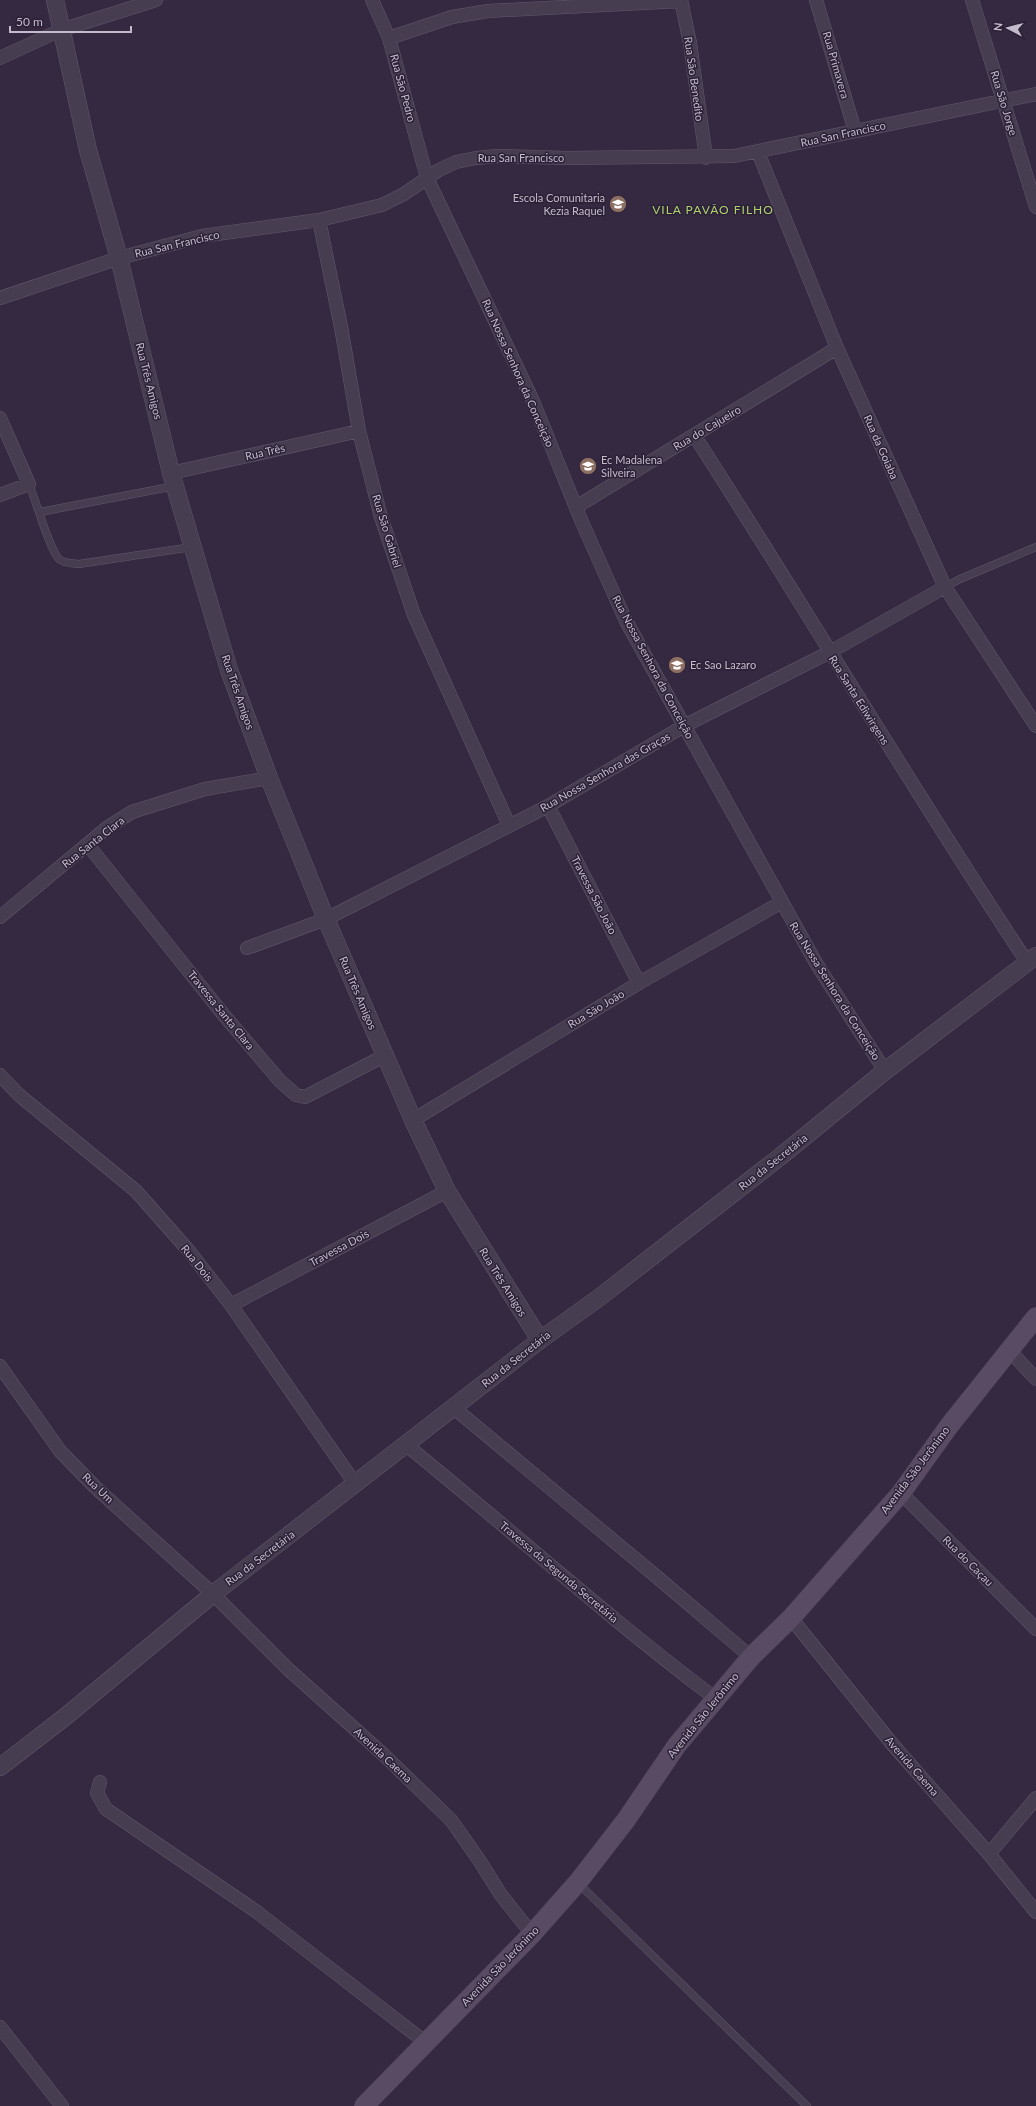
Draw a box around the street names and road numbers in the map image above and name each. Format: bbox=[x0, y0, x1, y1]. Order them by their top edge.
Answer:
street label: Rua Primavera bbox=[821, 30, 852, 100]
street label: Rua São Benedito bbox=[682, 36, 707, 122]
street label: Rua São Pedro bbox=[388, 52, 419, 123]
street label: Rua São Jorge bbox=[988, 69, 1021, 137]
street label: Rua San Francisco bbox=[799, 118, 887, 149]
street label: Rua San Francisco bbox=[478, 151, 564, 164]
street label: Rua San Francisco bbox=[133, 227, 221, 260]
street label: Rua Nossa Senhora da Conceição bbox=[480, 297, 557, 449]
street label: Rua Três Amigos bbox=[134, 341, 165, 421]
street label: Rua do Cajueiro bbox=[671, 402, 743, 453]
street label: Rua da Goiaba bbox=[861, 412, 902, 481]
street label: Rua Três bbox=[244, 441, 286, 462]
street label: Rua São Gabriel bbox=[370, 493, 405, 569]
street label: Rua Nossa Senhora da Conceição bbox=[610, 593, 697, 741]
street label: Rua Três Amigos bbox=[220, 653, 257, 731]
street label: Rua Santa Ediwirgens bbox=[827, 653, 892, 747]
street label: Rua Nossa Senhora das Graças bbox=[537, 729, 672, 814]
street label: Rua Santa Clara bbox=[59, 813, 126, 870]
street label: Travessa São João bbox=[569, 853, 620, 936]
street label: Rua Nossa Senhora da Conceição bbox=[787, 919, 883, 1062]
street label: Rua Três Amigos bbox=[337, 954, 380, 1032]
street label: Travessa Santa Clara bbox=[185, 967, 257, 1052]
street label: Rua São João bbox=[565, 987, 626, 1031]
street label: Rua da Secretária bbox=[736, 1131, 810, 1192]
street label: Travessa Dois bbox=[307, 1226, 371, 1269]
street label: Rua Dois bbox=[179, 1242, 216, 1284]
street label: Rua Três Amigos bbox=[477, 1245, 530, 1319]
street label: Rua da Secretária bbox=[479, 1328, 553, 1389]
street label: Avenida São Jerônimo bbox=[878, 1423, 952, 1516]
street label: Rua Um bbox=[80, 1470, 117, 1506]
street label: Travessa da Segunda Secretária bbox=[498, 1518, 621, 1625]
street label: Rua da Secretária bbox=[222, 1527, 297, 1588]
street label: Rua do Caçau bbox=[940, 1533, 996, 1589]
street label: Avenida São Jerônimo bbox=[664, 1669, 741, 1760]
street label: Avenida Caema bbox=[352, 1724, 415, 1785]
street label: Avenida Caema bbox=[883, 1733, 942, 1798]
street label: Avenida São Jerônimo bbox=[458, 1923, 541, 2008]

